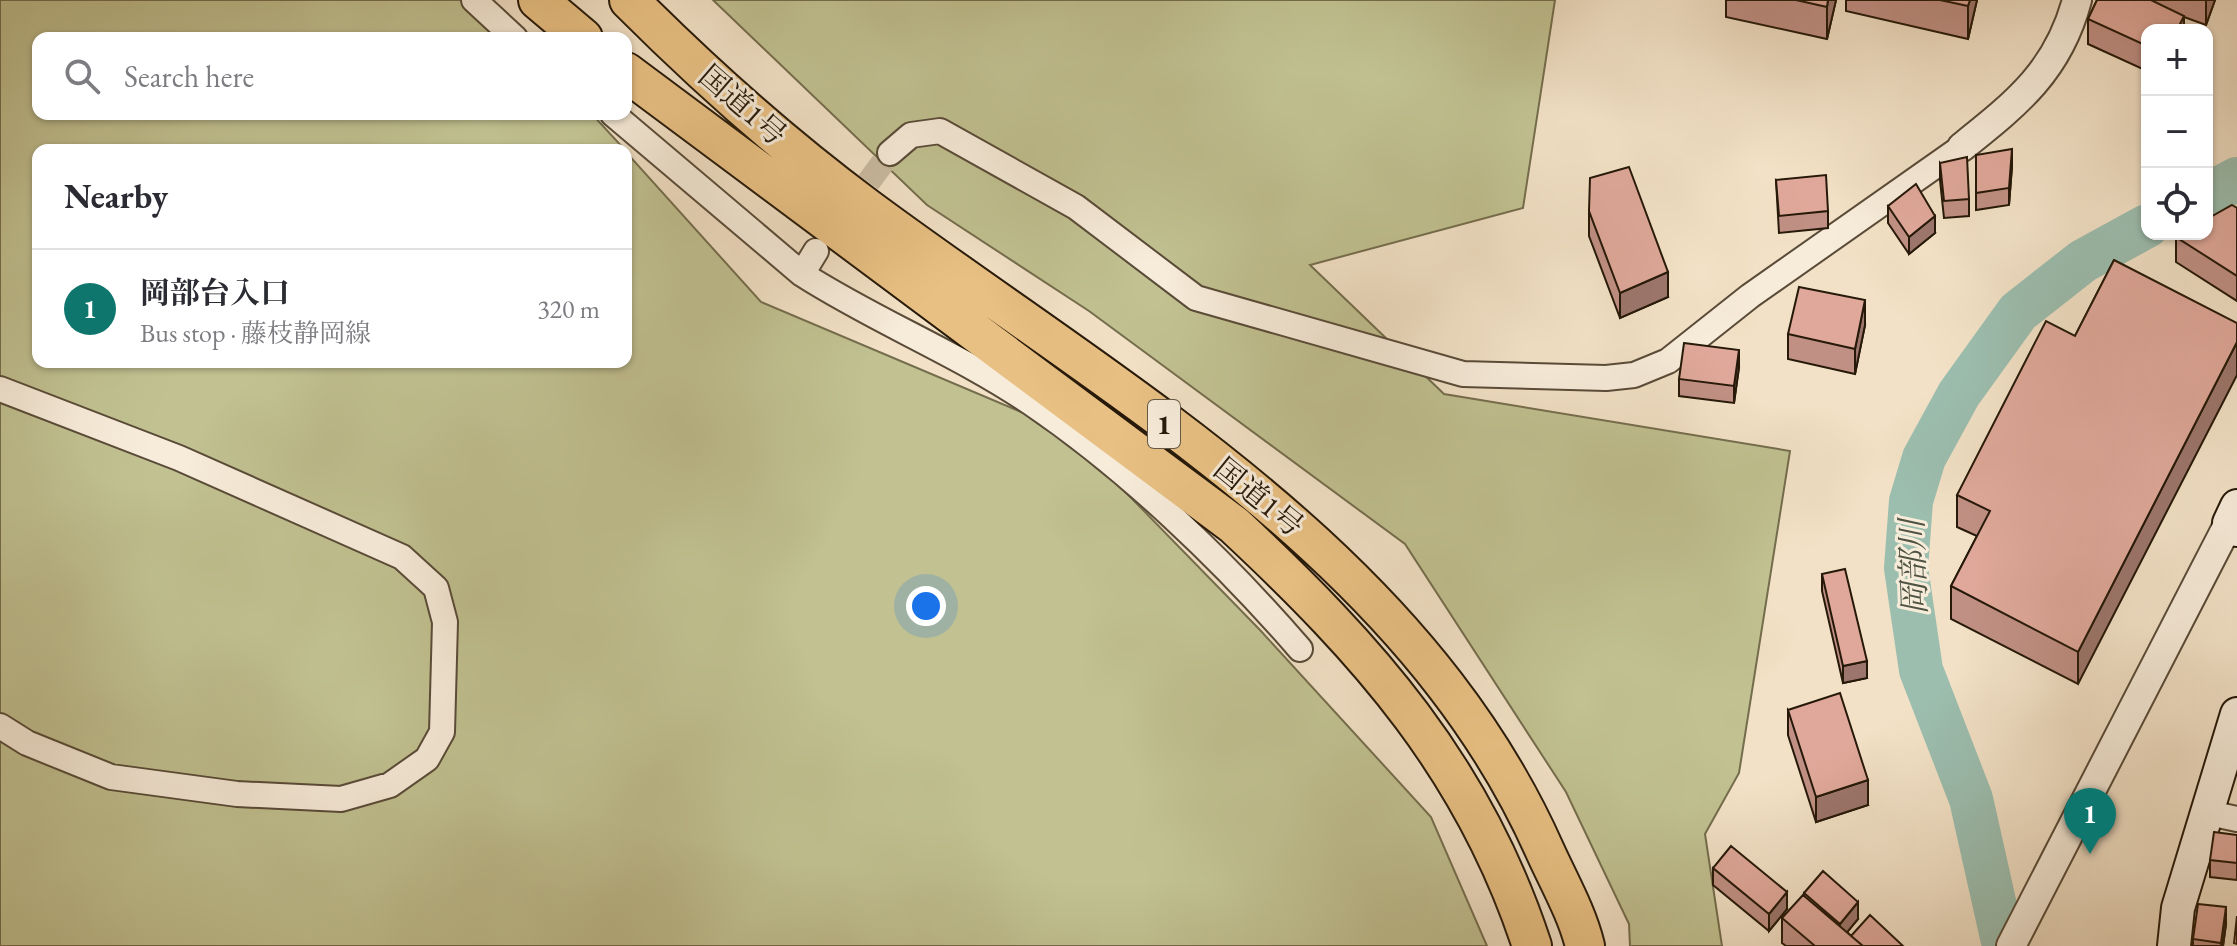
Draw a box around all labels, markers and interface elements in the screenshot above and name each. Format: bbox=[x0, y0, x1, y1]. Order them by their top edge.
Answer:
map controls bbox=[2141, 24, 2213, 240]
button: + bbox=[2141, 24, 2213, 96]
search box bbox=[32, 32, 632, 120]
icon: search bbox=[60, 54, 104, 98]
street label: 国道1号 bbox=[691, 56, 795, 154]
text: Search here bbox=[124, 57, 254, 96]
button: − bbox=[2141, 96, 2213, 168]
button: locate bbox=[2141, 168, 2213, 240]
text: Nearby bbox=[64, 174, 168, 218]
text: 岡部台入口 bbox=[140, 273, 290, 312]
text: 1 bbox=[83, 292, 97, 326]
text: 320 m bbox=[537, 292, 600, 326]
text: Bus stop · 藤枝静岡線 bbox=[140, 316, 371, 350]
road number: 1 bbox=[1148, 400, 1180, 448]
street label: 国道1号 bbox=[1206, 449, 1312, 545]
water label: 岡部川 bbox=[1890, 515, 1936, 616]
your location bbox=[906, 586, 946, 626]
pin: 1 bbox=[2064, 788, 2116, 854]

